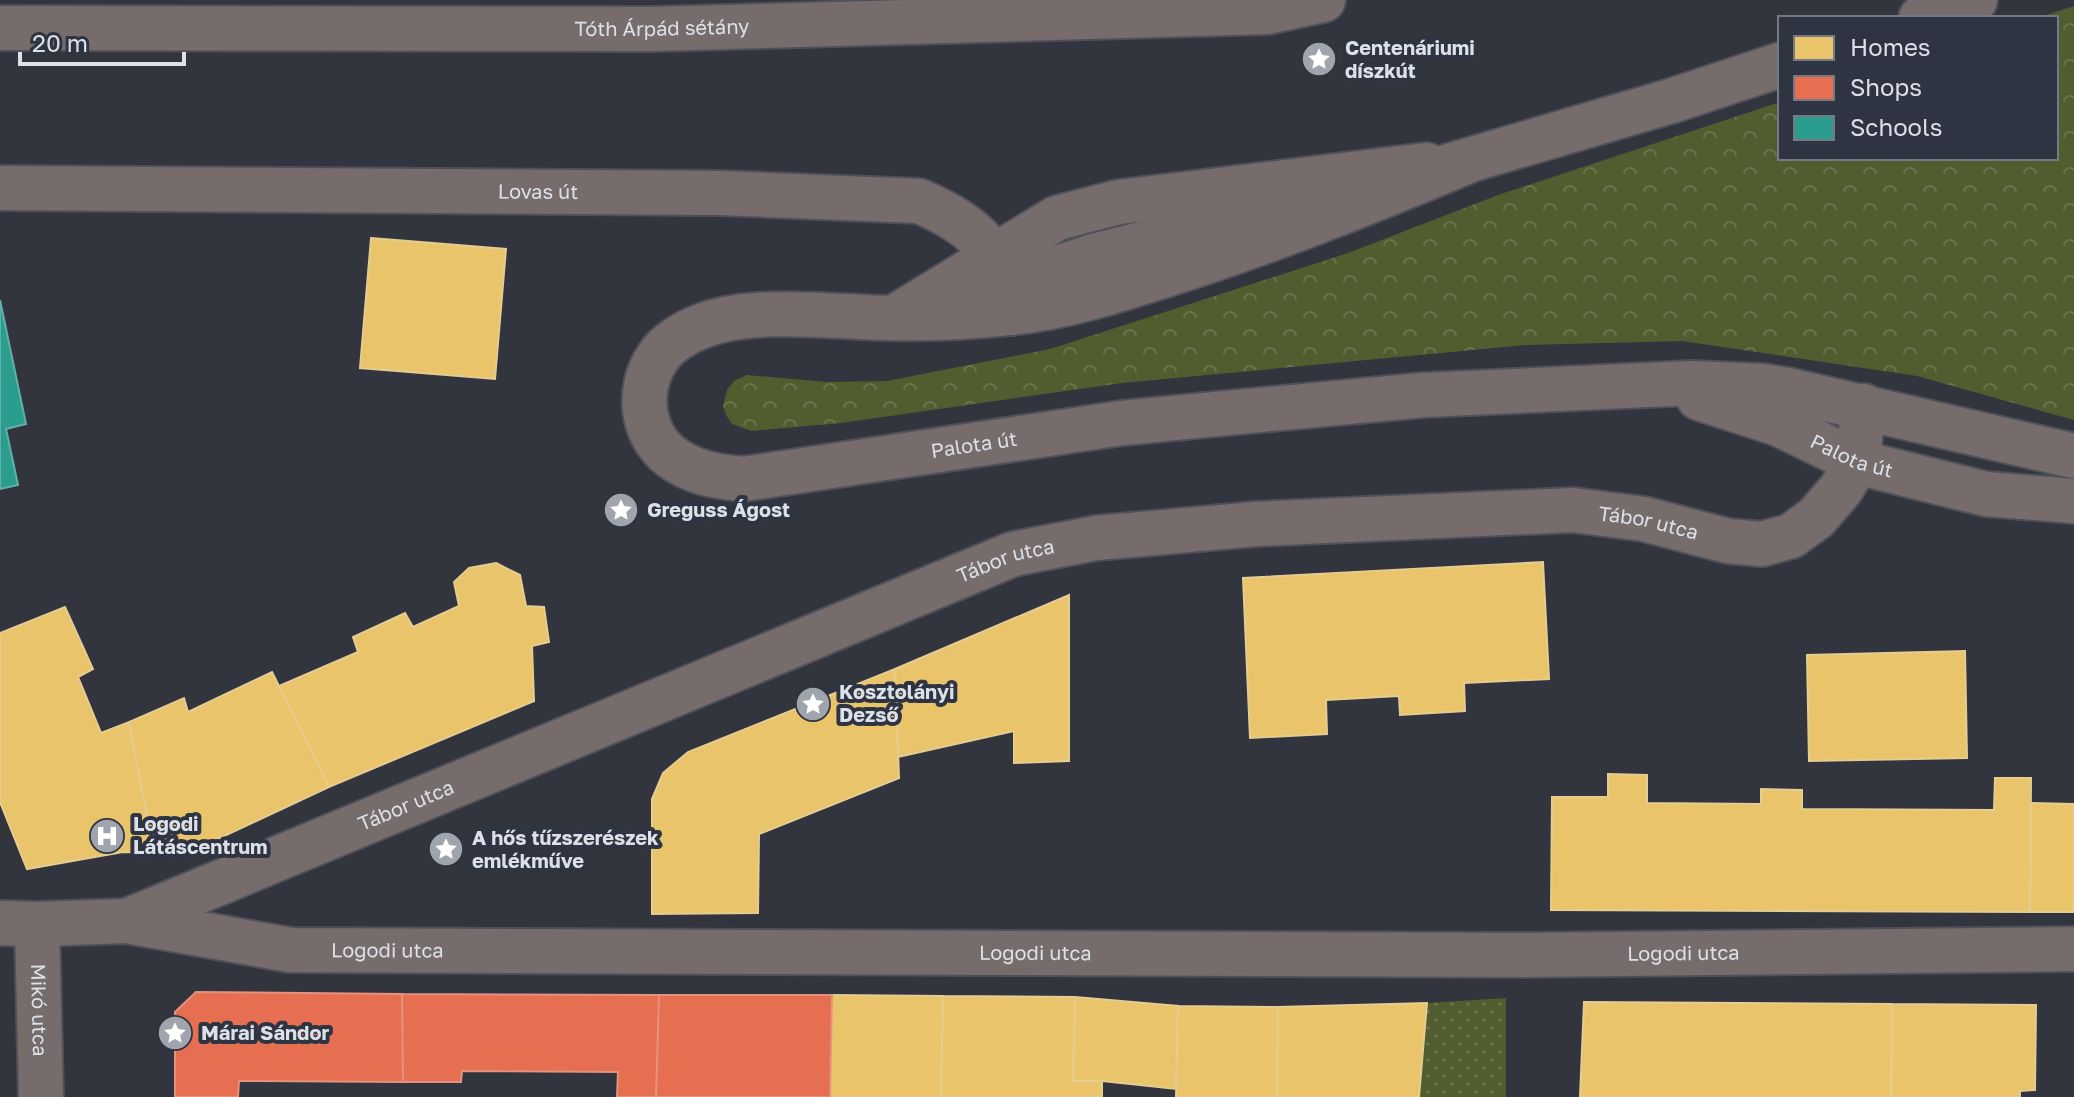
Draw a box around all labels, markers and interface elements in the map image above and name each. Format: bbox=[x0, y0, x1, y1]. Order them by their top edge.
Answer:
street label: Tóth Árpád sétány bbox=[575, 13, 750, 40]
scale bar bbox=[20, 16, 184, 66]
legend bbox=[1778, 16, 2058, 160]
text: 20 m bbox=[32, 28, 88, 57]
text: Homes bbox=[1850, 32, 1931, 61]
place label: Centenáriumi díszkút bbox=[1345, 35, 1475, 82]
place icon: Centenáriumi díszkút bbox=[1300, 40, 1338, 78]
text: Shops bbox=[1850, 72, 1922, 101]
text: Schools bbox=[1850, 112, 1942, 141]
street label: Lovas út bbox=[498, 178, 578, 203]
street label: Palota út bbox=[929, 426, 1018, 462]
street label: Palota út bbox=[1807, 428, 1896, 481]
place icon: Greguss Ágost bbox=[602, 491, 640, 529]
place label: Greguss Ágost bbox=[647, 497, 790, 521]
street label: Tábor utca bbox=[1597, 500, 1701, 544]
street label: Tábor utca bbox=[953, 533, 1056, 587]
place label: Kosztolányi Dezső bbox=[839, 679, 954, 726]
place icon: Kosztolányi Dezső bbox=[794, 685, 832, 723]
street label: Tábor utca bbox=[354, 774, 457, 835]
place label: Logodi Látáscentrum bbox=[133, 811, 268, 858]
hospital icon: Logodi Látáscentrum bbox=[88, 817, 126, 855]
place label: A hős tűzszerészek emlékműve bbox=[472, 825, 659, 872]
place icon: A hős tűzszerészek emlékműve bbox=[427, 830, 465, 868]
street label: Logodi utca bbox=[331, 937, 444, 962]
street label: Logodi utca bbox=[979, 940, 1092, 964]
street label: Logodi utca bbox=[1627, 940, 1740, 965]
street label: Mikó utca bbox=[27, 963, 53, 1057]
place icon: Márai Sándor bbox=[156, 1014, 194, 1052]
place label: Márai Sándor bbox=[201, 1020, 329, 1044]

